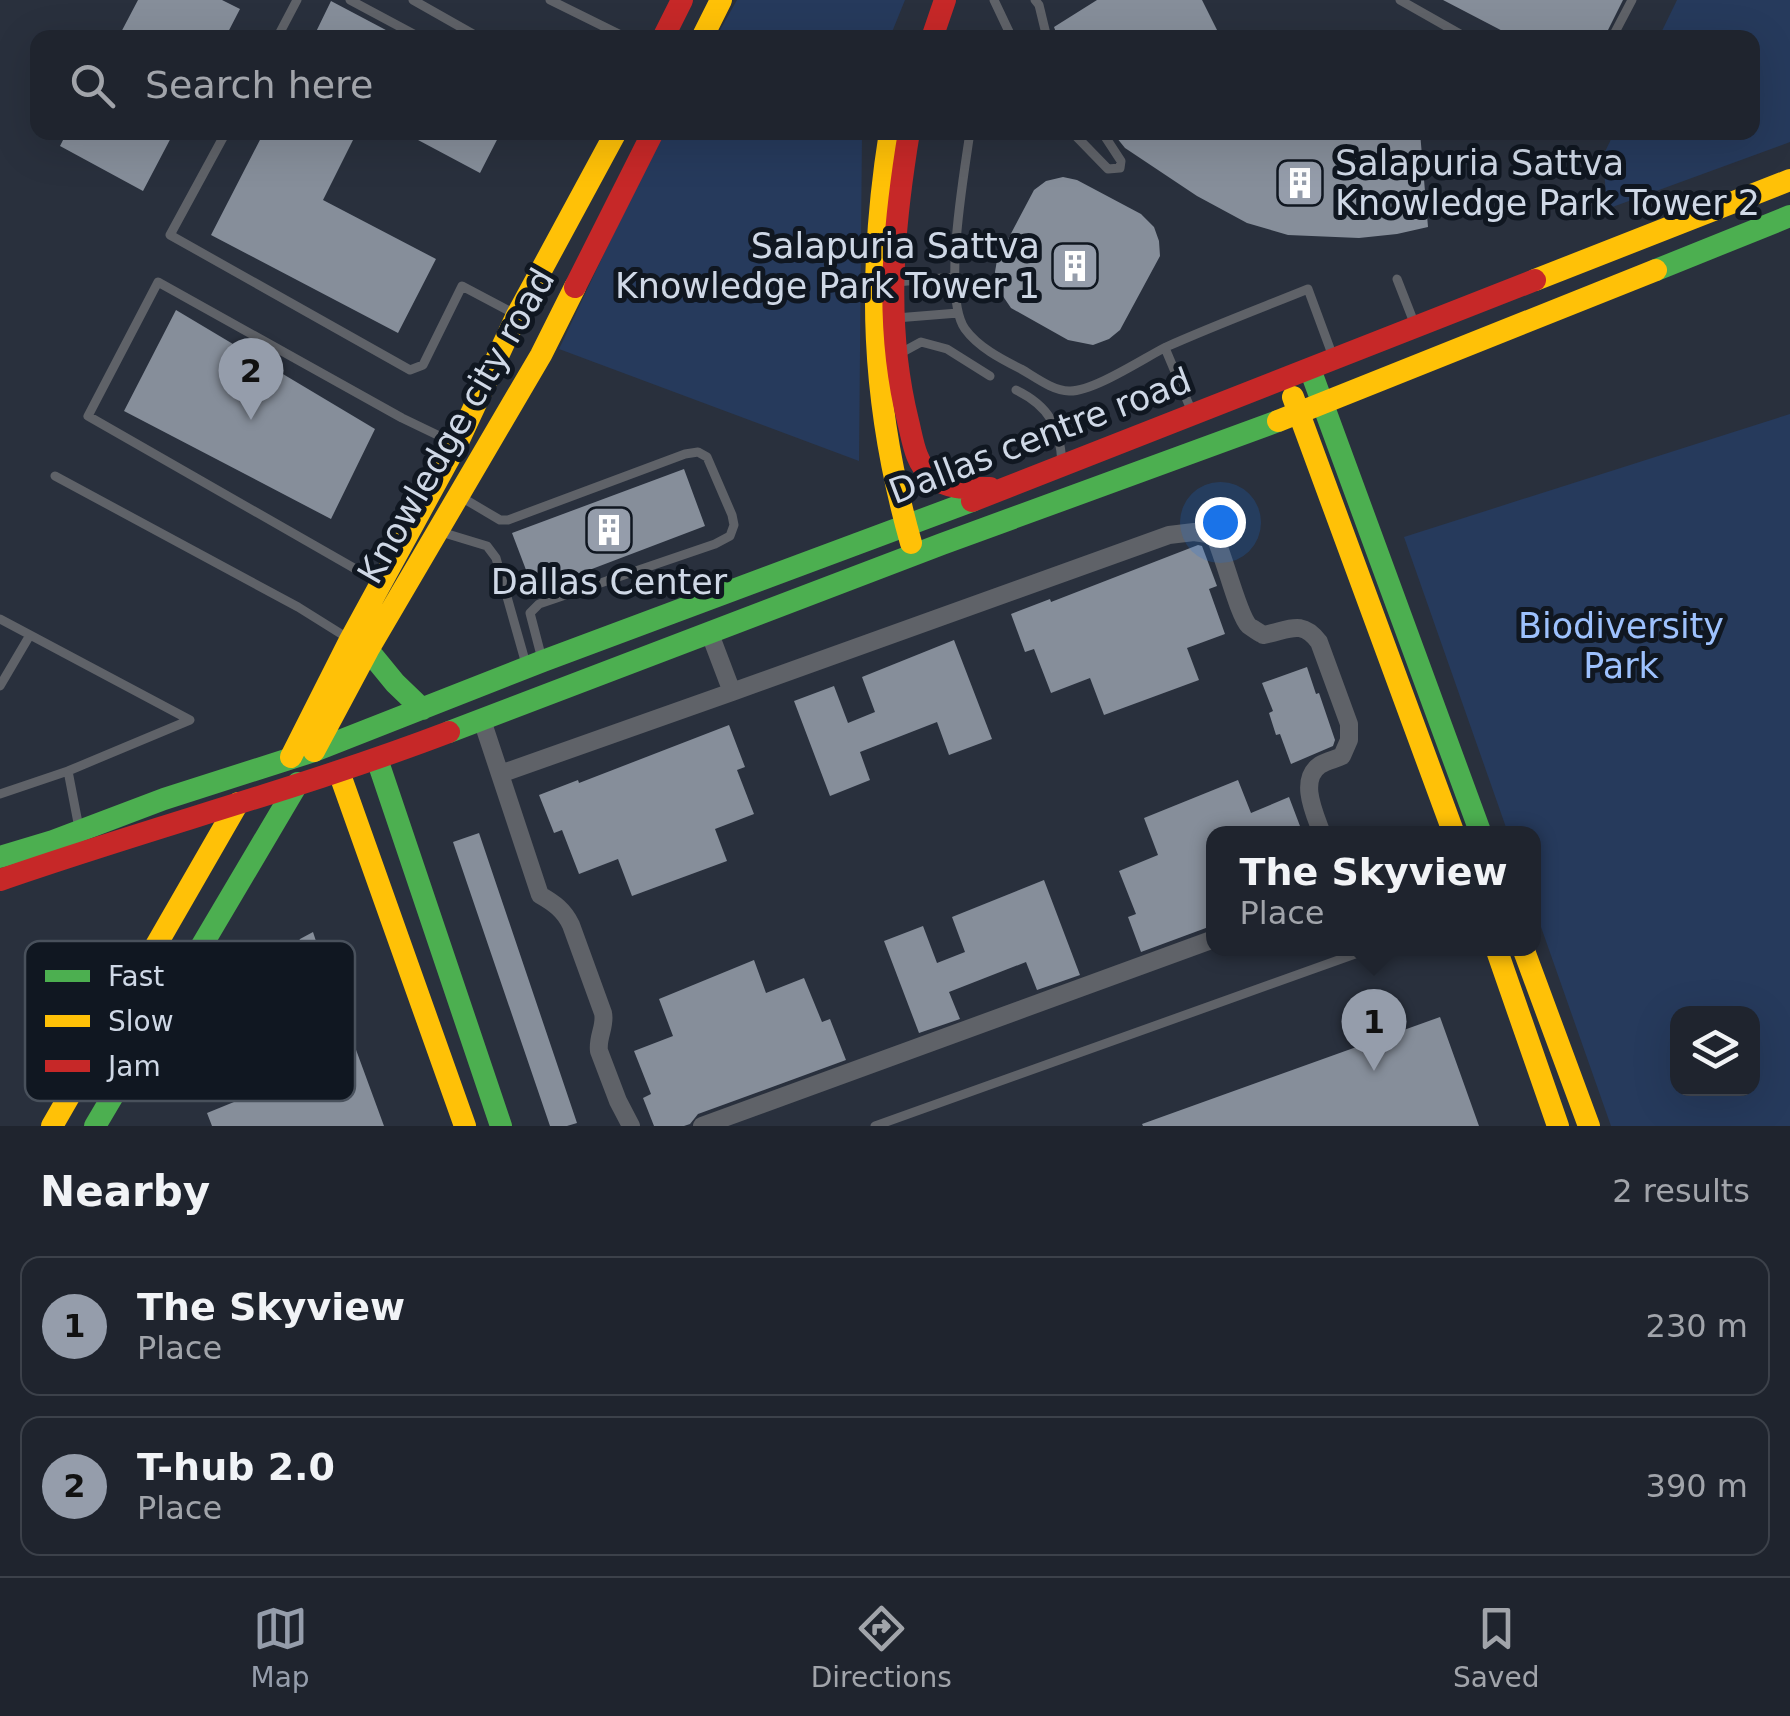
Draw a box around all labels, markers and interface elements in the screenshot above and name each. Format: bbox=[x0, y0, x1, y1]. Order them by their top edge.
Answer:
search box bbox=[30, 30, 1760, 140]
icon: search bbox=[65, 58, 120, 113]
text: Search here bbox=[145, 63, 373, 107]
place label: Salapuria Sattva Knowledge Park Tower 2 bbox=[1335, 143, 1760, 223]
building icon: Salapuria Sattva Knowledge Park Tower 2 bbox=[1274, 157, 1326, 209]
place label: Salapuria Sattva Knowledge Park Tower 1 bbox=[615, 226, 1040, 306]
building icon: Salapuria Sattva Knowledge Park Tower 1 bbox=[1049, 240, 1101, 292]
street label: Knowledge city road bbox=[349, 262, 563, 590]
pin: 2 bbox=[218, 338, 284, 420]
street label: Dallas centre road bbox=[883, 360, 1197, 512]
your location bbox=[1195, 497, 1246, 548]
building icon: Dallas Center bbox=[583, 504, 635, 556]
place label: Dallas Center bbox=[491, 562, 728, 602]
park label: Biodiversity Park bbox=[1518, 606, 1724, 686]
popup bbox=[1206, 826, 1541, 956]
text: The Skyview bbox=[1239, 850, 1508, 894]
text: Place bbox=[1239, 894, 1325, 932]
legend bbox=[25, 941, 355, 1101]
text: Fast bbox=[108, 960, 164, 993]
pin: 1 bbox=[1342, 988, 1406, 1071]
text: Slow bbox=[108, 1005, 174, 1038]
map controls bbox=[1670, 1006, 1760, 1096]
button: layers bbox=[1670, 1006, 1760, 1096]
text: Jam bbox=[106, 1050, 161, 1083]
text: Nearby bbox=[40, 1167, 210, 1216]
text: 2 results bbox=[1612, 1172, 1750, 1210]
text: The Skyview bbox=[137, 1285, 405, 1329]
text: 1 bbox=[63, 1307, 86, 1345]
text: 230 m bbox=[1646, 1307, 1748, 1345]
text: Place bbox=[137, 1329, 222, 1367]
text: T-hub 2.0 bbox=[137, 1445, 335, 1489]
text: 2 bbox=[63, 1467, 86, 1505]
text: 390 m bbox=[1646, 1467, 1748, 1505]
text: Place bbox=[137, 1489, 222, 1527]
tab: Map bbox=[251, 1601, 310, 1694]
tab: Directions bbox=[811, 1601, 952, 1694]
tab: Saved bbox=[1453, 1601, 1539, 1694]

